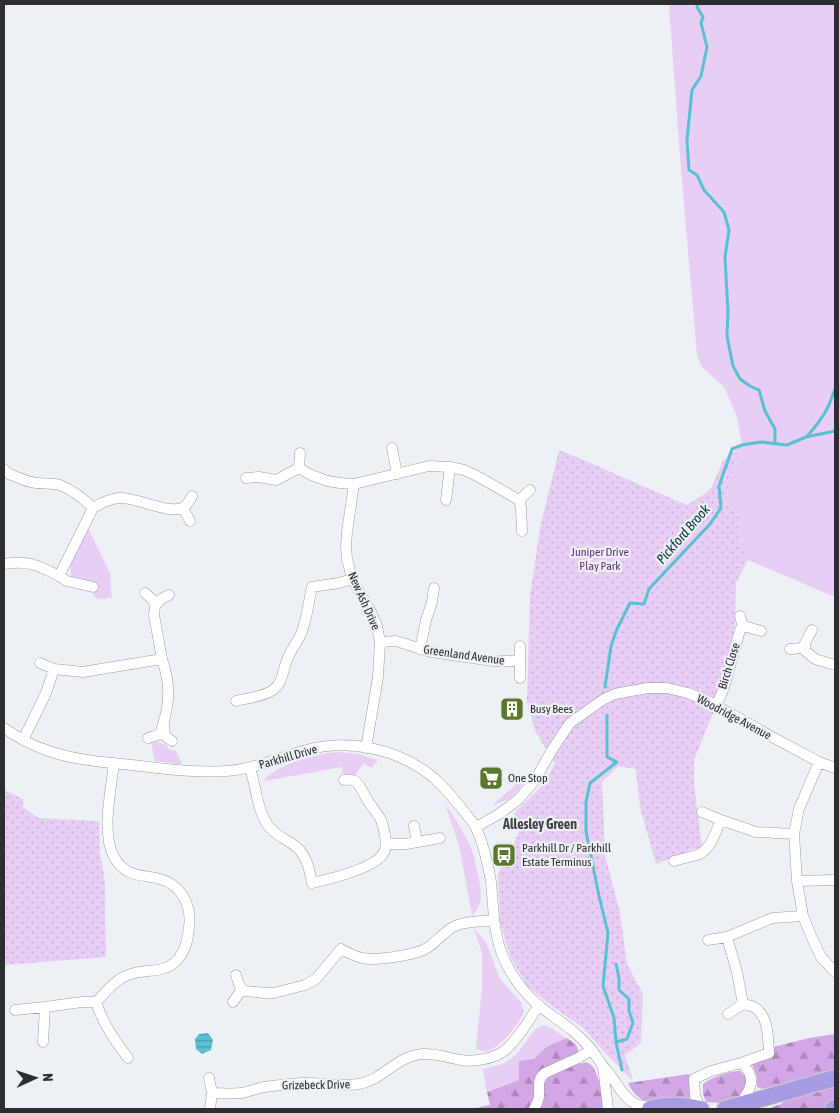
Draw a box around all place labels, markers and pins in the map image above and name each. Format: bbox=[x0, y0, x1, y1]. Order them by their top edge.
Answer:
building icon: Busy Bees bbox=[499, 696, 525, 722]
place label: Busy Bees bbox=[530, 702, 573, 716]
supermarket icon: One Stop bbox=[478, 765, 504, 791]
place label: One Stop bbox=[508, 771, 548, 785]
place label: Parkhill Dr / Parkhill Estate Terminus bbox=[522, 841, 612, 869]
bus stop icon: Parkhill Dr / Parkhill Estate Terminus bbox=[491, 842, 517, 868]

